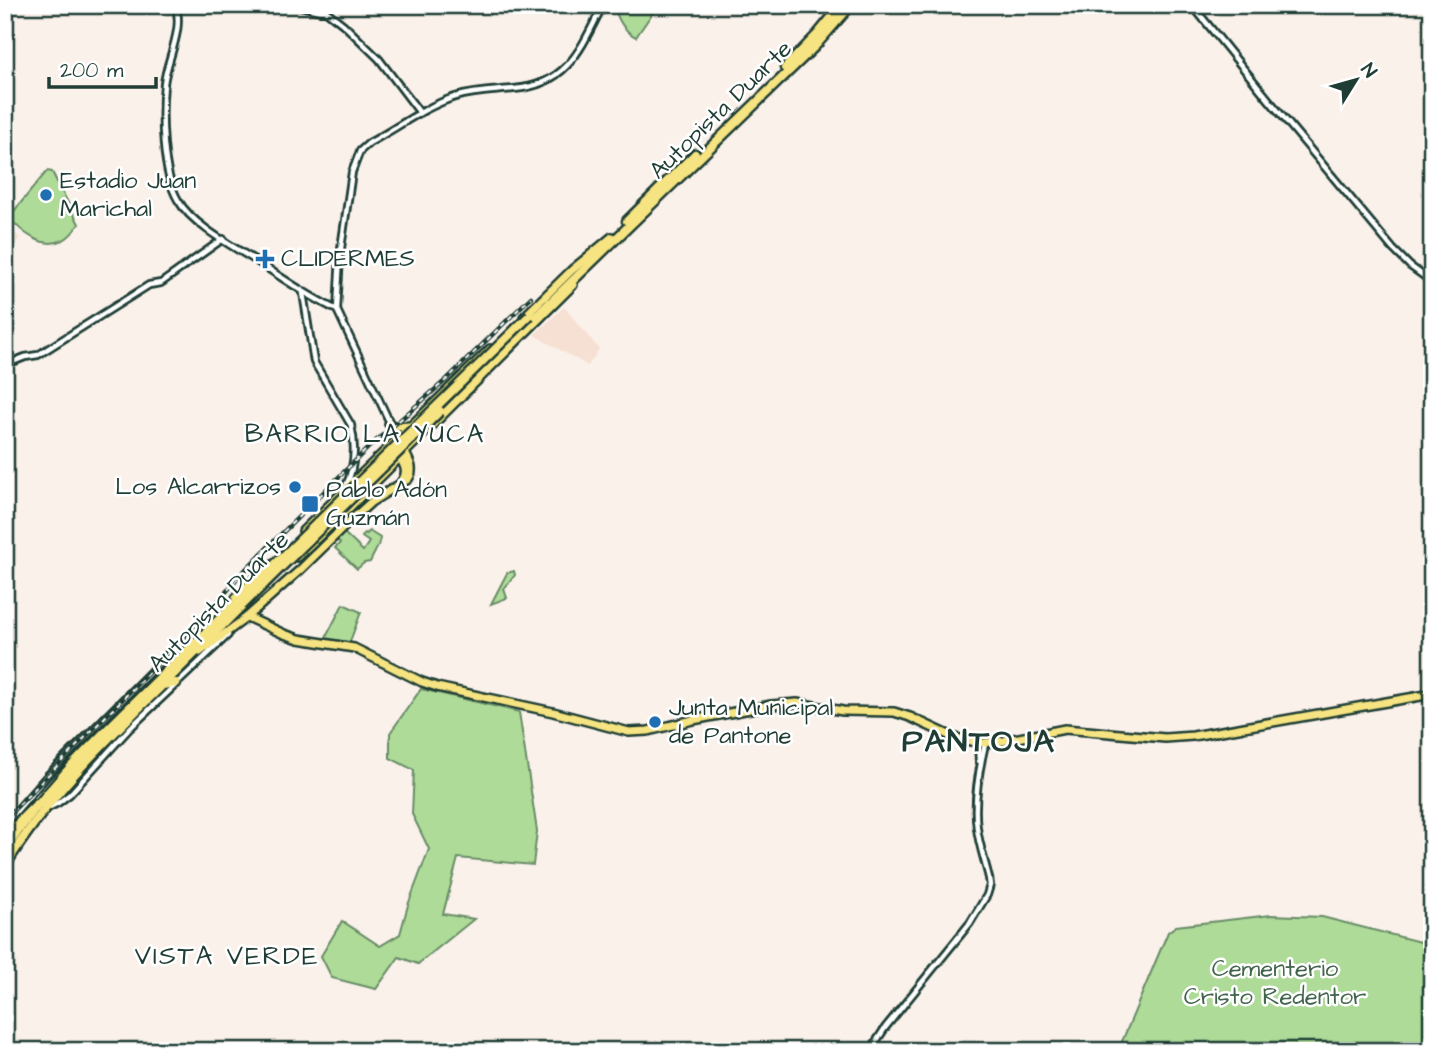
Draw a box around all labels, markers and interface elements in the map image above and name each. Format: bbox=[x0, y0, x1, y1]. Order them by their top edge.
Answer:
street label: Autopista Duarte bbox=[642, 33, 800, 187]
scale bar bbox=[49, 46, 156, 90]
north arrow bbox=[1322, 46, 1392, 116]
text: 200 m bbox=[60, 56, 124, 85]
text: N bbox=[1354, 58, 1383, 84]
place label: Estadio Juan Marichal bbox=[60, 164, 196, 226]
marker: Estadio Juan Marichal bbox=[38, 187, 54, 203]
place label: CLIDERMES bbox=[281, 242, 415, 276]
marker: CLIDERMES bbox=[255, 249, 275, 269]
district label: BARRIO LA YUCA bbox=[245, 416, 485, 452]
place label: Los Alcarrizos bbox=[115, 470, 281, 504]
place label: Pablo Adón Guzmán bbox=[326, 473, 447, 535]
marker: Los Alcarrizos bbox=[287, 479, 303, 495]
marker: Pablo Adón Guzmán bbox=[300, 494, 320, 514]
street label: Autopista Duarte bbox=[141, 524, 297, 680]
place label: Junta Municipal de Pantone bbox=[669, 691, 833, 753]
marker: Junta Municipal de Pantone bbox=[647, 714, 663, 730]
district label: PANTOJA bbox=[902, 719, 1056, 764]
district label: VISTA VERDE bbox=[135, 938, 319, 974]
park label: Cementerio Cristo Redentor bbox=[1184, 952, 1366, 1014]

